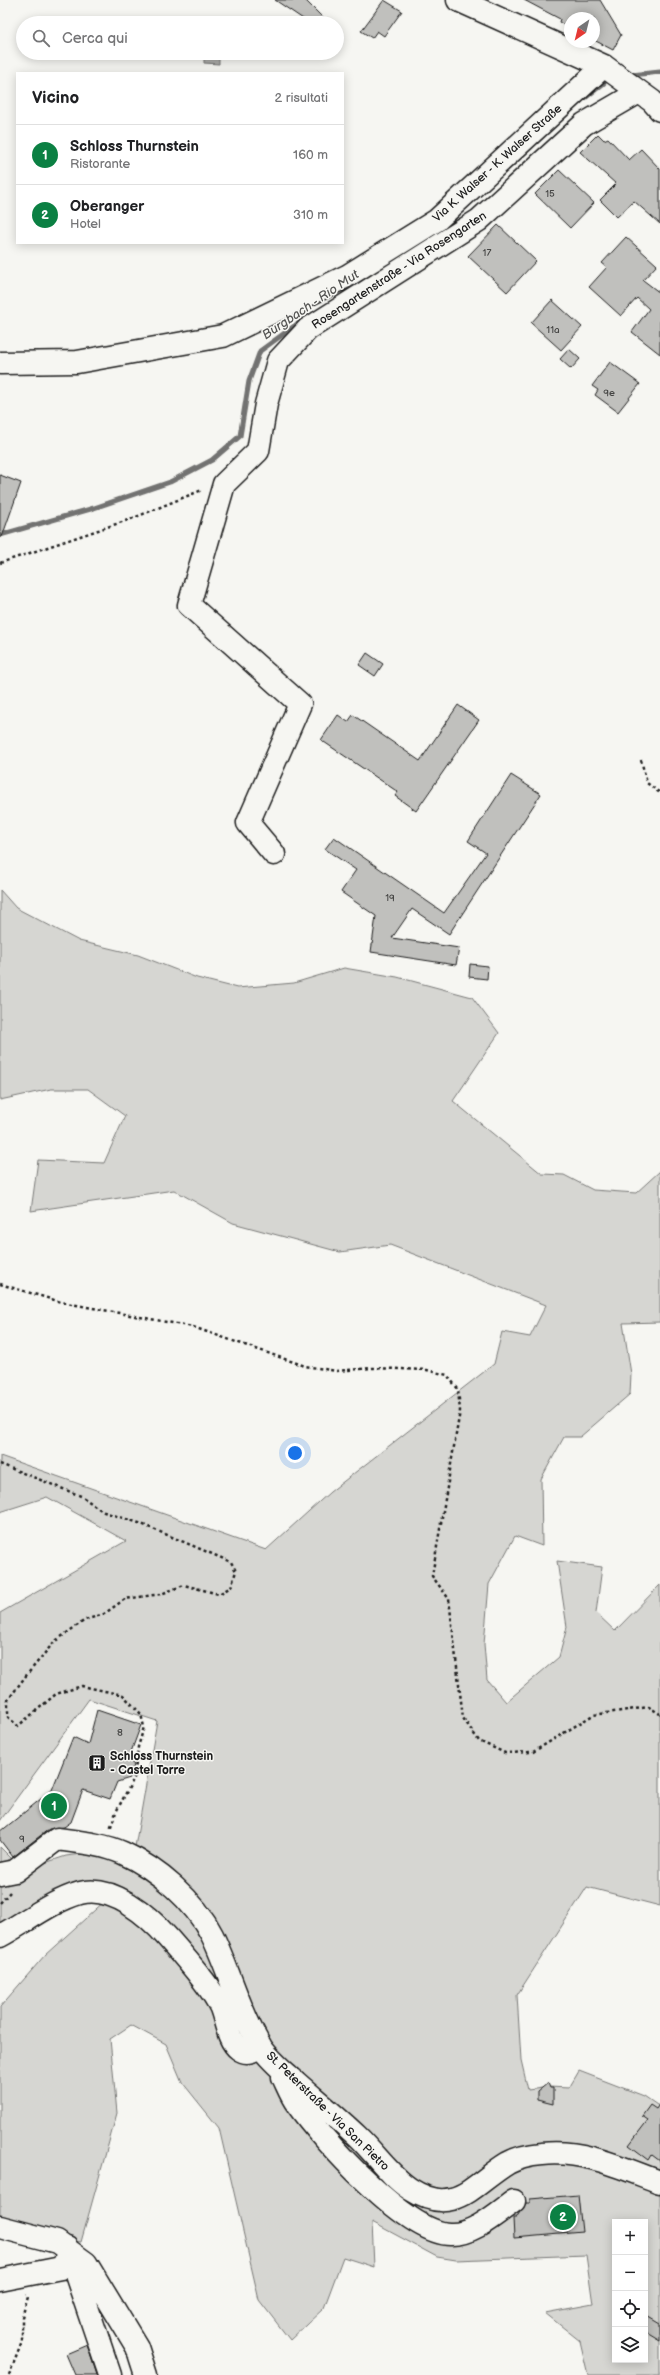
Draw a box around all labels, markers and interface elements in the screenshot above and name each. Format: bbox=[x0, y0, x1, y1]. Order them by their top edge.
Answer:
north arrow bbox=[564, 12, 600, 48]
search box bbox=[16, 16, 344, 60]
icon: search bbox=[30, 27, 52, 49]
text: Cerca qui bbox=[62, 29, 128, 48]
text: Vicino bbox=[32, 88, 79, 108]
text: 2 risultati bbox=[275, 90, 328, 106]
street label: Via K. Walser - K. Walser Straße bbox=[430, 101, 565, 225]
text: Schloss Thurnstein bbox=[70, 137, 199, 156]
text: 1 bbox=[42, 147, 48, 163]
text: 160 m bbox=[293, 147, 328, 163]
text: Ristorante bbox=[70, 156, 130, 172]
house number: 15 bbox=[545, 188, 555, 200]
text: Oberanger bbox=[70, 197, 144, 216]
text: 2 bbox=[41, 207, 49, 223]
text: 310 m bbox=[293, 207, 328, 223]
street label: Rosengartenstraße - Via Rosengarten bbox=[309, 208, 490, 333]
text: Hotel bbox=[70, 216, 101, 232]
house number: 17 bbox=[483, 247, 491, 259]
water label: Burgbach - Rio Mut bbox=[259, 266, 363, 343]
house number: 11a bbox=[546, 324, 560, 336]
house number: 9e bbox=[603, 387, 615, 399]
house number: 19 bbox=[385, 892, 395, 904]
your location bbox=[285, 1443, 305, 1463]
house number: 8 bbox=[117, 1727, 123, 1739]
place label: Schloss Thurnstein - Castel Torre bbox=[110, 1749, 213, 1778]
building icon: Schloss Thurnstein - Castel Torre bbox=[87, 1753, 107, 1773]
pin: 1 bbox=[41, 1791, 67, 1821]
house number: 9 bbox=[19, 1833, 25, 1845]
street label: St. Peterstraße - Via San Pietro bbox=[263, 2048, 393, 2174]
pin: 2 bbox=[550, 2202, 576, 2232]
map controls bbox=[612, 2219, 648, 2363]
button: + bbox=[612, 2219, 648, 2255]
button: − bbox=[612, 2255, 648, 2291]
button: locate bbox=[612, 2291, 648, 2327]
button: layers bbox=[612, 2327, 648, 2363]

